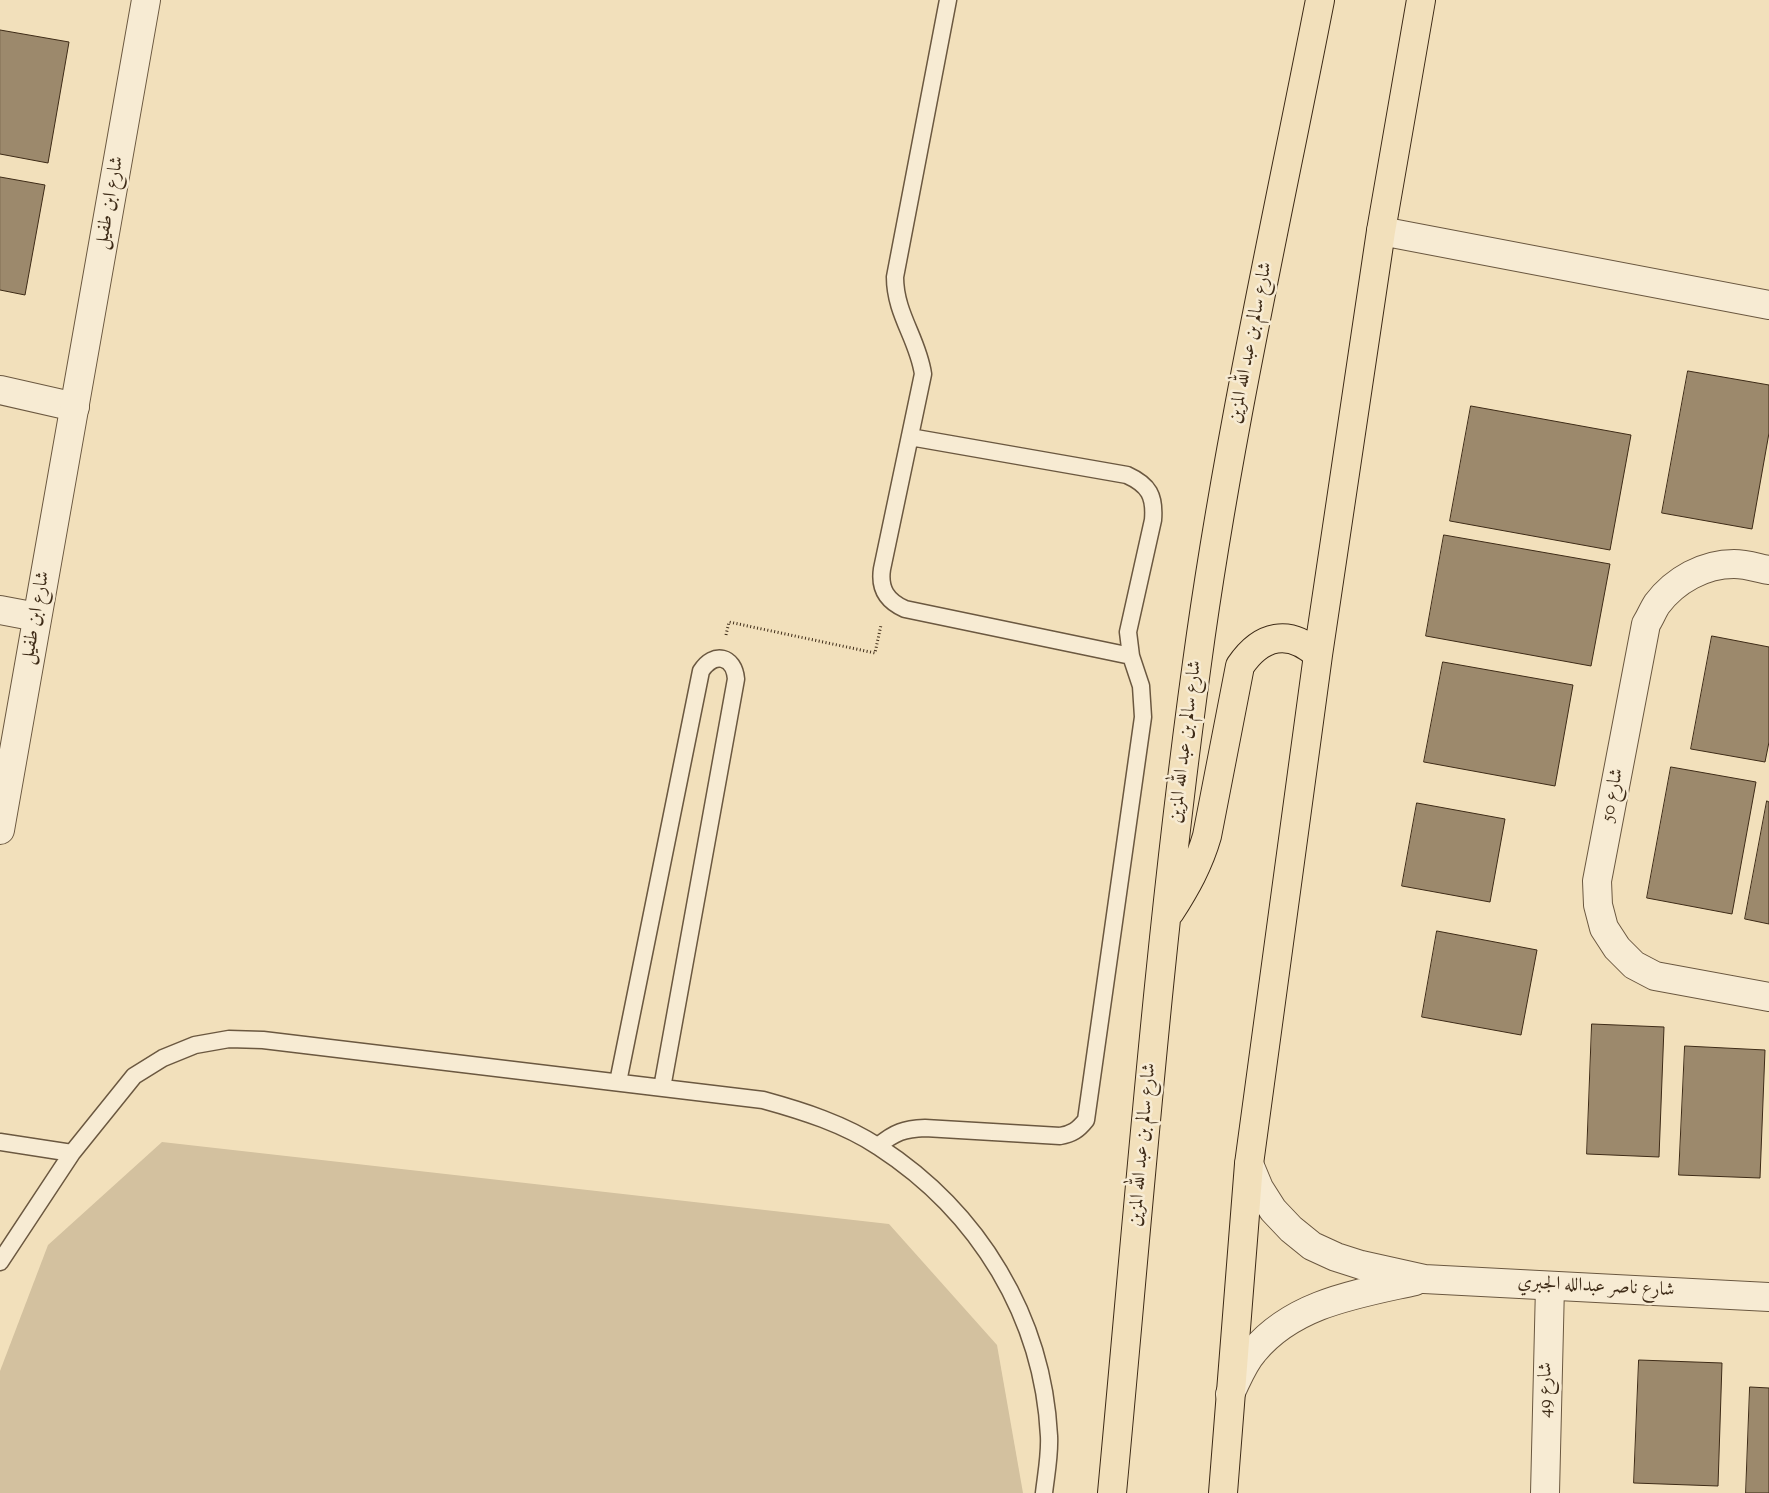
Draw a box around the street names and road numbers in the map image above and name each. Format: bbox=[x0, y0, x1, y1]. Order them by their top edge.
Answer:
street label: شارع ابن طفيل bbox=[92, 155, 130, 251]
street label: شارع سالم بن عبد الله المزين bbox=[1225, 260, 1279, 426]
street label: شارع ابن طفيل bbox=[18, 570, 56, 666]
street label: شارع سالم بن عبد الله المزين bbox=[1166, 659, 1208, 825]
street label: شارع 50 bbox=[1598, 767, 1630, 823]
street label: شارع سالم بن عبد الله المزين bbox=[1125, 1062, 1163, 1228]
street label: شارع ناصر عبدالله الجبري bbox=[1517, 1273, 1675, 1303]
street label: شارع 49 bbox=[1535, 1362, 1559, 1418]

